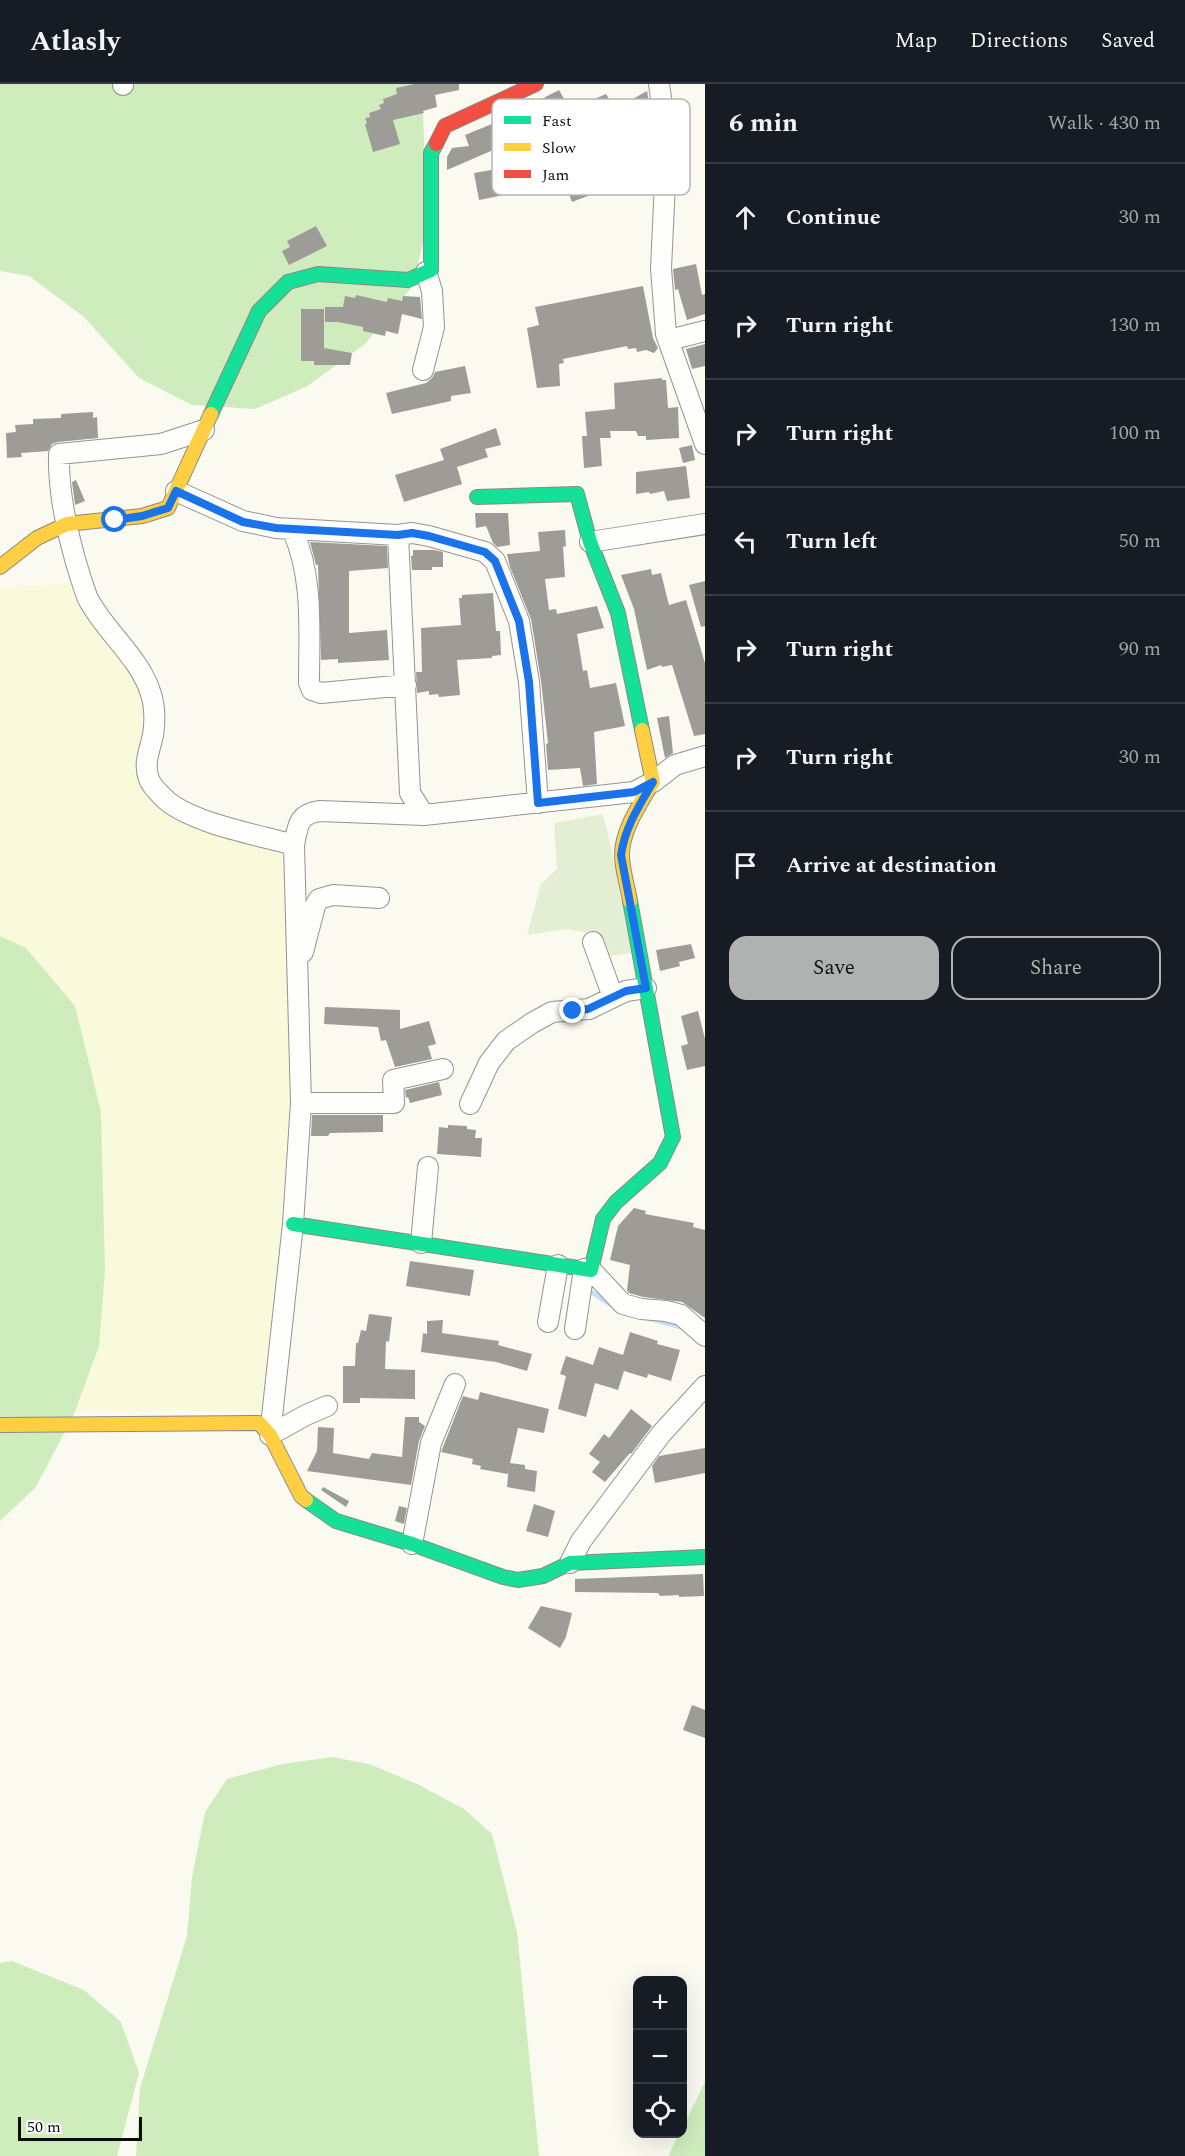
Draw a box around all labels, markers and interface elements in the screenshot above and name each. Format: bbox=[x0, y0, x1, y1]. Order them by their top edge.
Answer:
text: Atlasly bbox=[30, 20, 120, 63]
text: Map bbox=[895, 25, 937, 57]
text: Directions bbox=[970, 25, 1068, 57]
text: Saved bbox=[1101, 25, 1155, 57]
legend bbox=[492, 99, 690, 195]
text: 6 min bbox=[729, 103, 798, 143]
text: Walk · 430 m bbox=[1048, 108, 1161, 138]
text: Fast bbox=[542, 109, 572, 133]
text: Slow bbox=[542, 136, 577, 160]
text: Jam bbox=[542, 163, 570, 187]
icon: ahead bbox=[729, 201, 762, 234]
text: Continue bbox=[786, 201, 881, 234]
text: 30 m bbox=[1119, 202, 1161, 232]
icon: right bbox=[729, 309, 762, 342]
text: Turn right bbox=[786, 309, 893, 342]
text: 130 m bbox=[1109, 310, 1161, 340]
icon: right bbox=[729, 417, 762, 450]
text: Turn right bbox=[786, 417, 893, 450]
text: 100 m bbox=[1109, 418, 1161, 448]
route start bbox=[101, 506, 127, 532]
icon: left bbox=[729, 525, 762, 558]
text: Turn left bbox=[786, 525, 878, 558]
text: 50 m bbox=[1119, 526, 1161, 556]
icon: right bbox=[729, 633, 762, 666]
text: Turn right bbox=[786, 633, 893, 666]
text: 90 m bbox=[1119, 634, 1161, 664]
icon: right bbox=[729, 741, 762, 774]
text: Turn right bbox=[786, 741, 893, 774]
text: 30 m bbox=[1119, 742, 1161, 772]
icon: arrive bbox=[729, 849, 762, 882]
text: Arrive at destination bbox=[786, 849, 997, 882]
button: Save bbox=[729, 936, 939, 1000]
button: Share bbox=[951, 936, 1161, 1000]
route end bbox=[559, 997, 585, 1023]
map controls bbox=[633, 1976, 687, 2138]
button: + bbox=[633, 1976, 687, 2030]
button: − bbox=[633, 2030, 687, 2084]
button: locate bbox=[633, 2084, 687, 2138]
scale bar bbox=[18, 2114, 142, 2142]
text: 50 m bbox=[27, 2115, 61, 2139]

